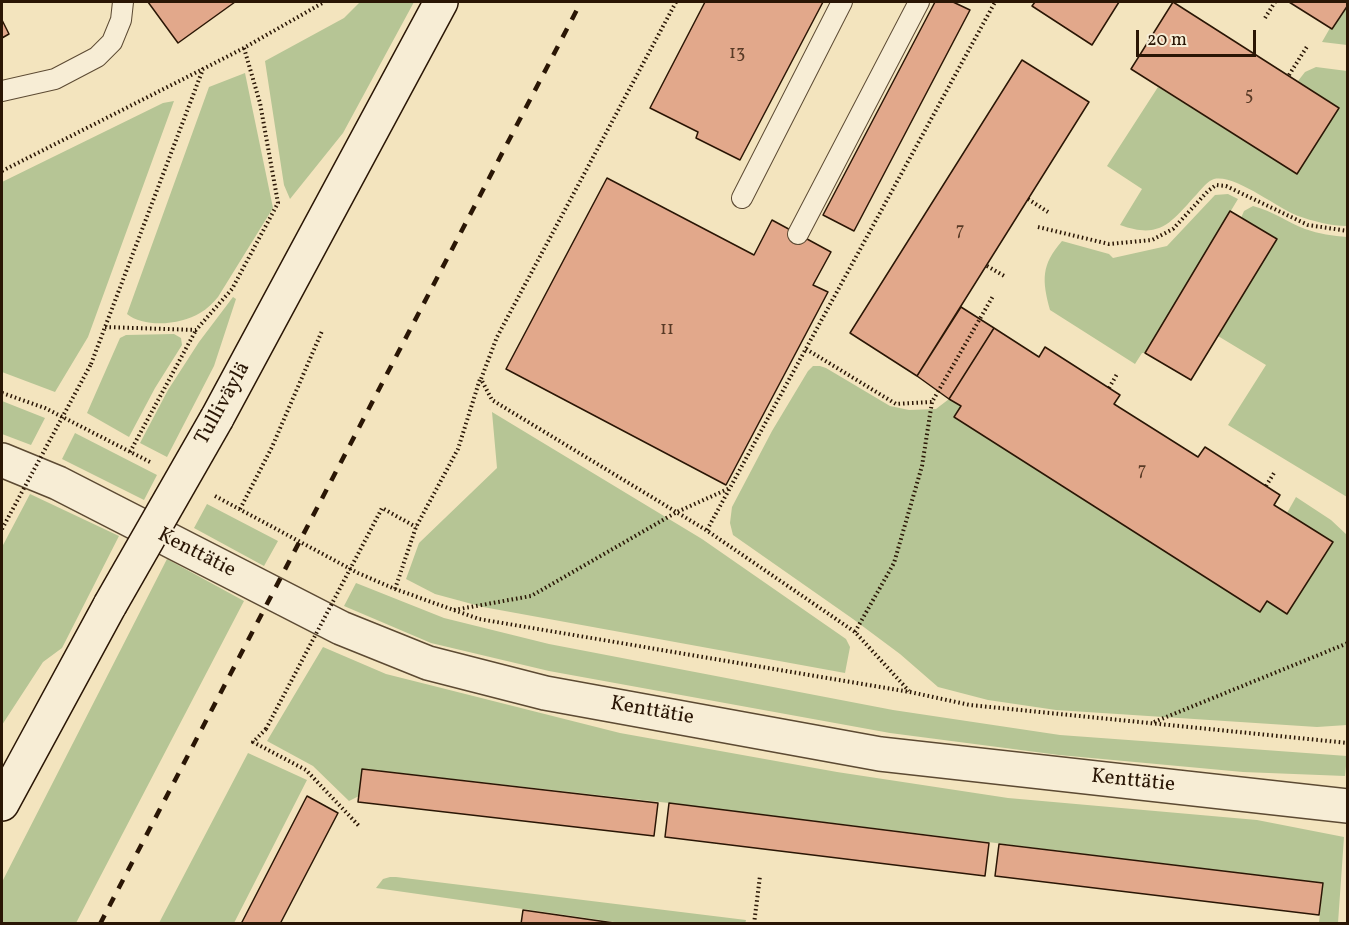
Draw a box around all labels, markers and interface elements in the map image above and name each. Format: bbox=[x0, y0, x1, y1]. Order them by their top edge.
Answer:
scale bar bbox=[1139, 18, 1259, 56]
text: 20 m bbox=[1147, 28, 1187, 53]
house number: 13 bbox=[729, 44, 745, 66]
house number: 5 bbox=[1245, 86, 1253, 108]
house number: 7 bbox=[956, 221, 964, 243]
house number: 11 bbox=[660, 320, 674, 342]
street label: Tulliväylä bbox=[191, 358, 257, 450]
house number: 7 bbox=[1138, 461, 1146, 483]
street label: Kenttätie bbox=[153, 524, 239, 584]
street label: Kenttätie bbox=[608, 692, 696, 732]
street label: Kenttätie bbox=[1090, 765, 1176, 799]

